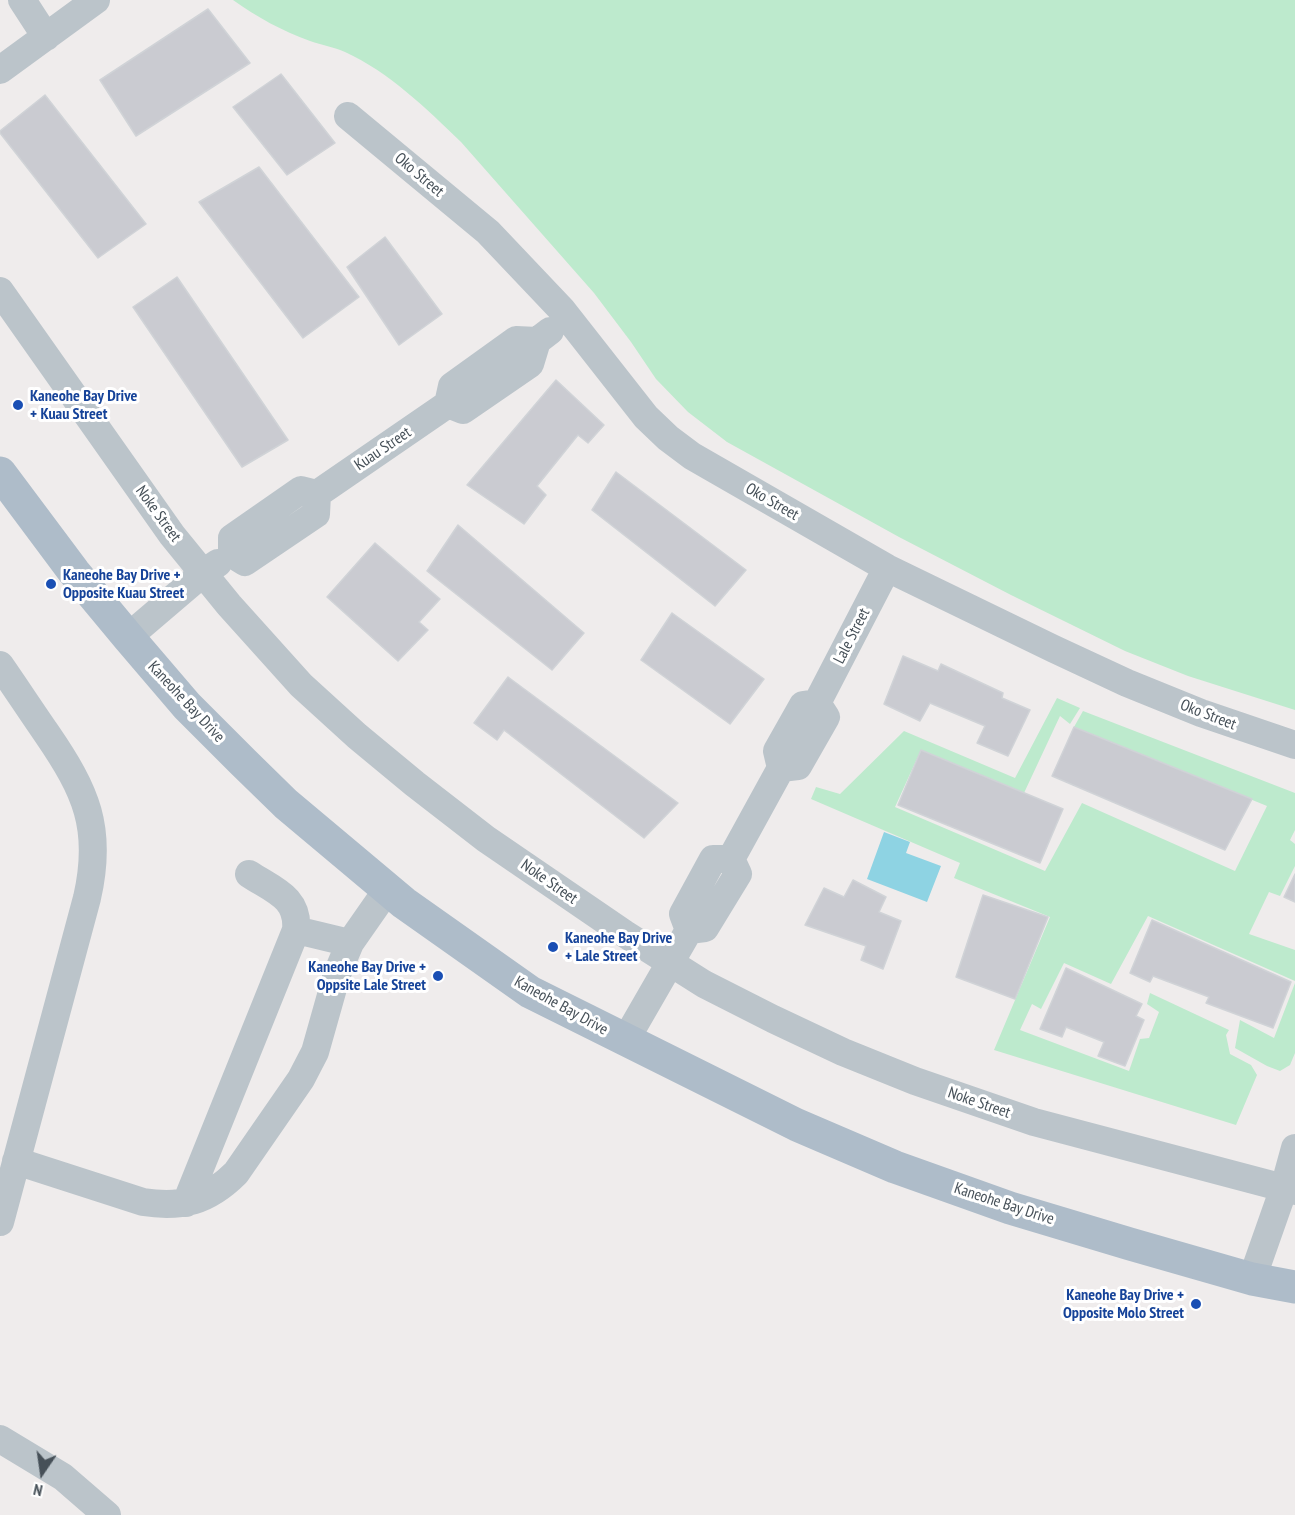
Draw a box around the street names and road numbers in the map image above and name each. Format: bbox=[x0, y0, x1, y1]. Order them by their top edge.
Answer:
street label: Oko Street bbox=[391, 149, 447, 201]
street label: Kuau Street bbox=[351, 423, 415, 475]
street label: Oko Street bbox=[742, 479, 802, 525]
street label: Noke Street bbox=[131, 482, 185, 546]
street label: Lale Street bbox=[830, 605, 874, 667]
street label: Kaneohe Bay Drive bbox=[144, 657, 228, 747]
street label: Oko Street bbox=[1177, 696, 1239, 734]
street label: Noke Street bbox=[517, 856, 581, 908]
street label: Kaneohe Bay Drive bbox=[511, 972, 611, 1040]
street label: Noke Street bbox=[945, 1083, 1013, 1123]
street label: Kaneohe Bay Drive bbox=[952, 1179, 1056, 1229]

